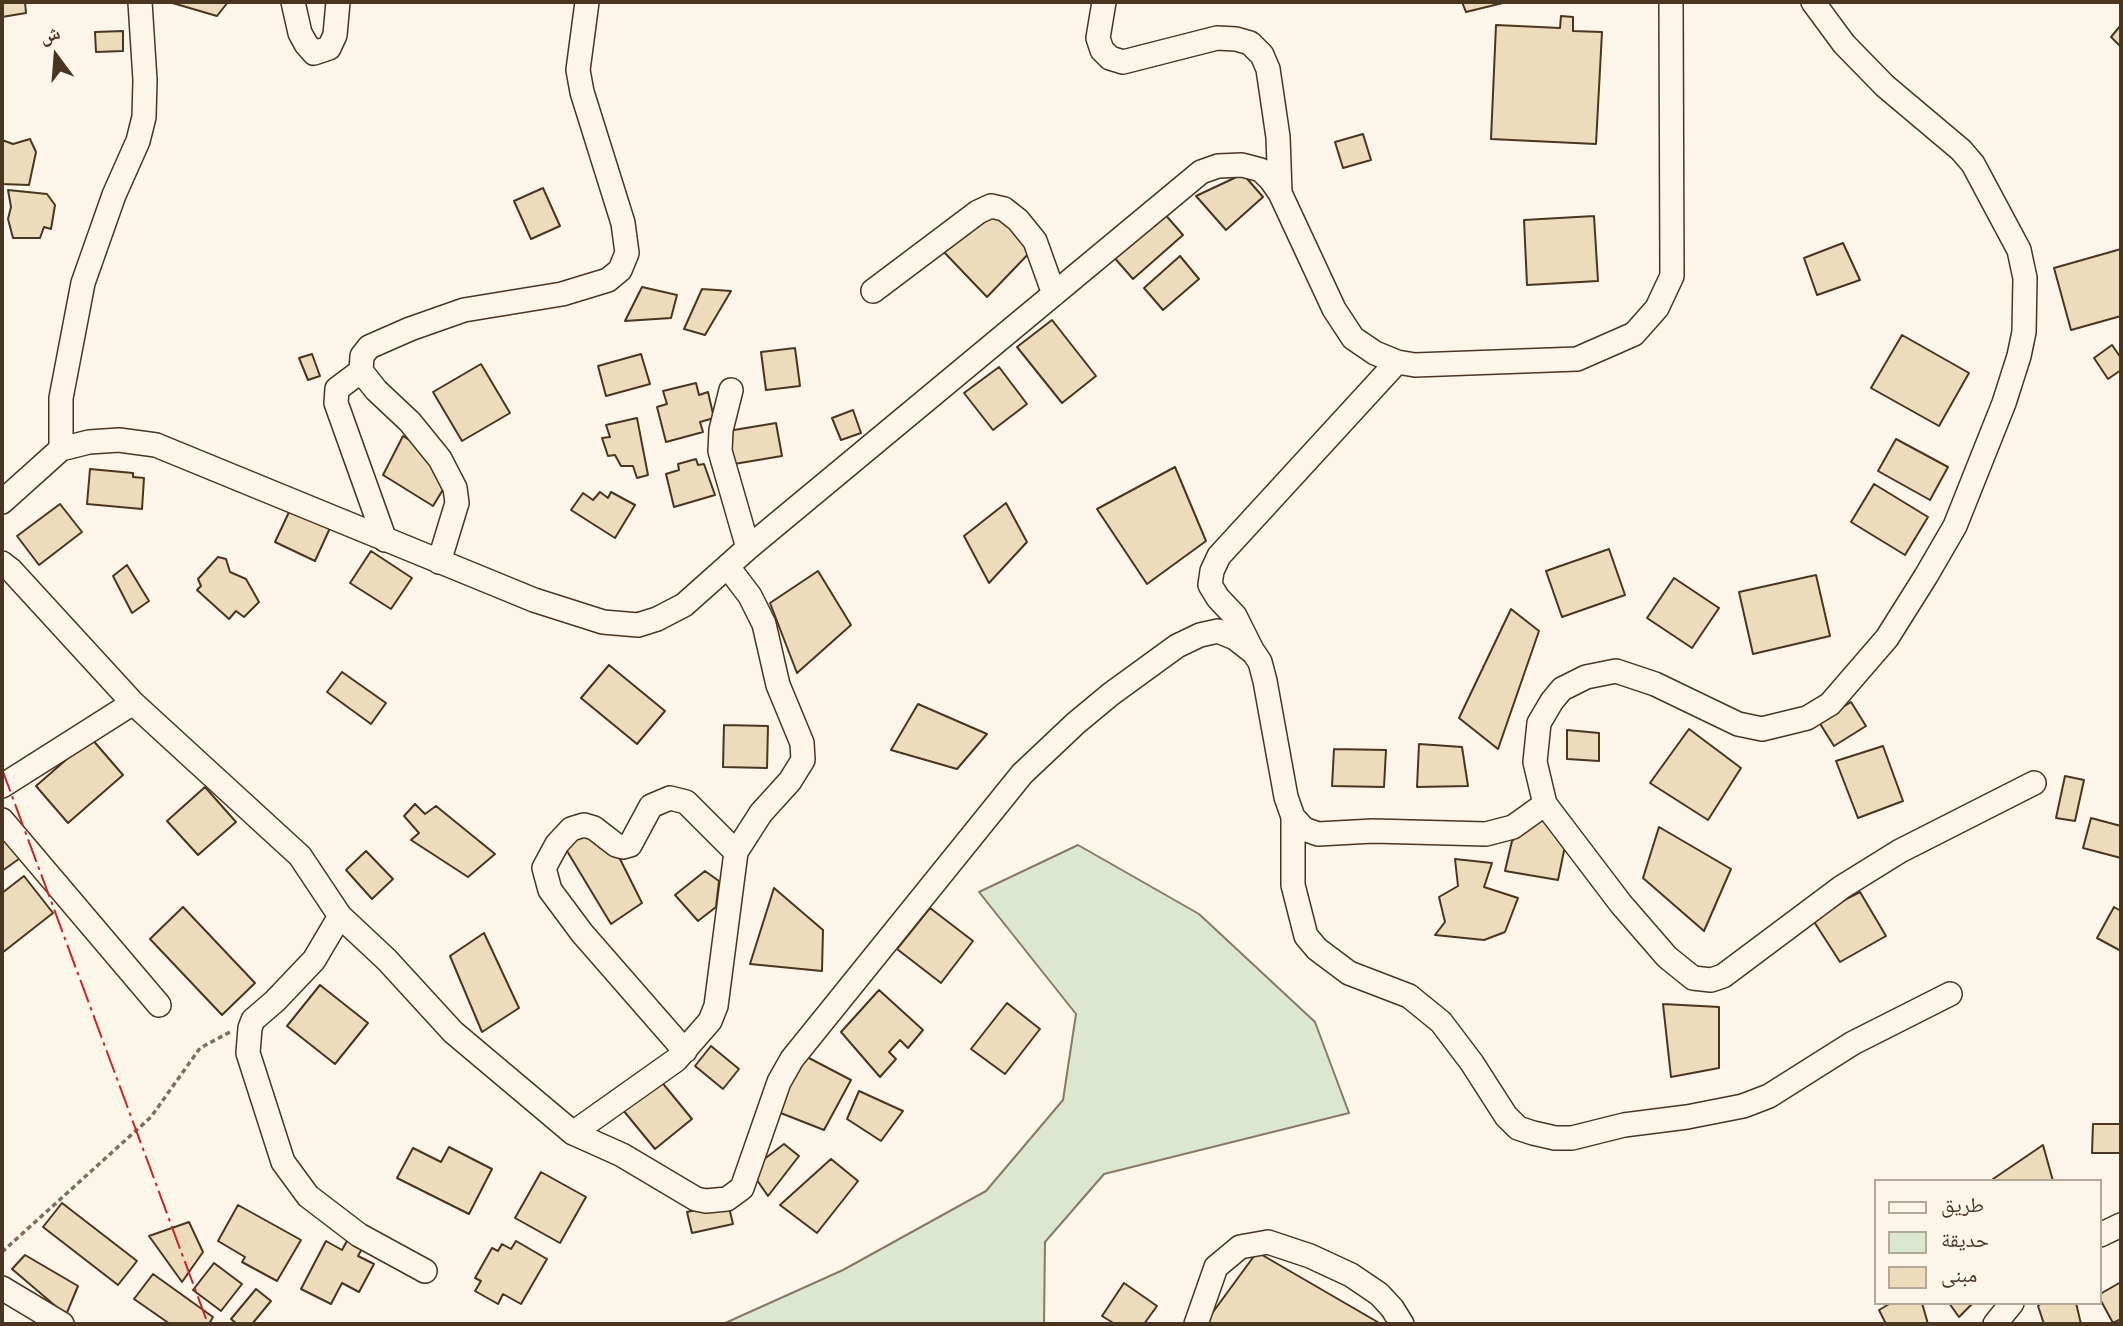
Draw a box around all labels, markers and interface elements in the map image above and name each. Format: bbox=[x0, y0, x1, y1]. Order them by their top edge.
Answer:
text: ش bbox=[37, 20, 63, 51]
north arrow bbox=[21, 21, 91, 91]
legend bbox=[1874, 1179, 2102, 1305]
text: طريق bbox=[1941, 1190, 1984, 1220]
text: حديقة bbox=[1941, 1225, 1989, 1255]
text: مبنى bbox=[1941, 1260, 1977, 1290]

